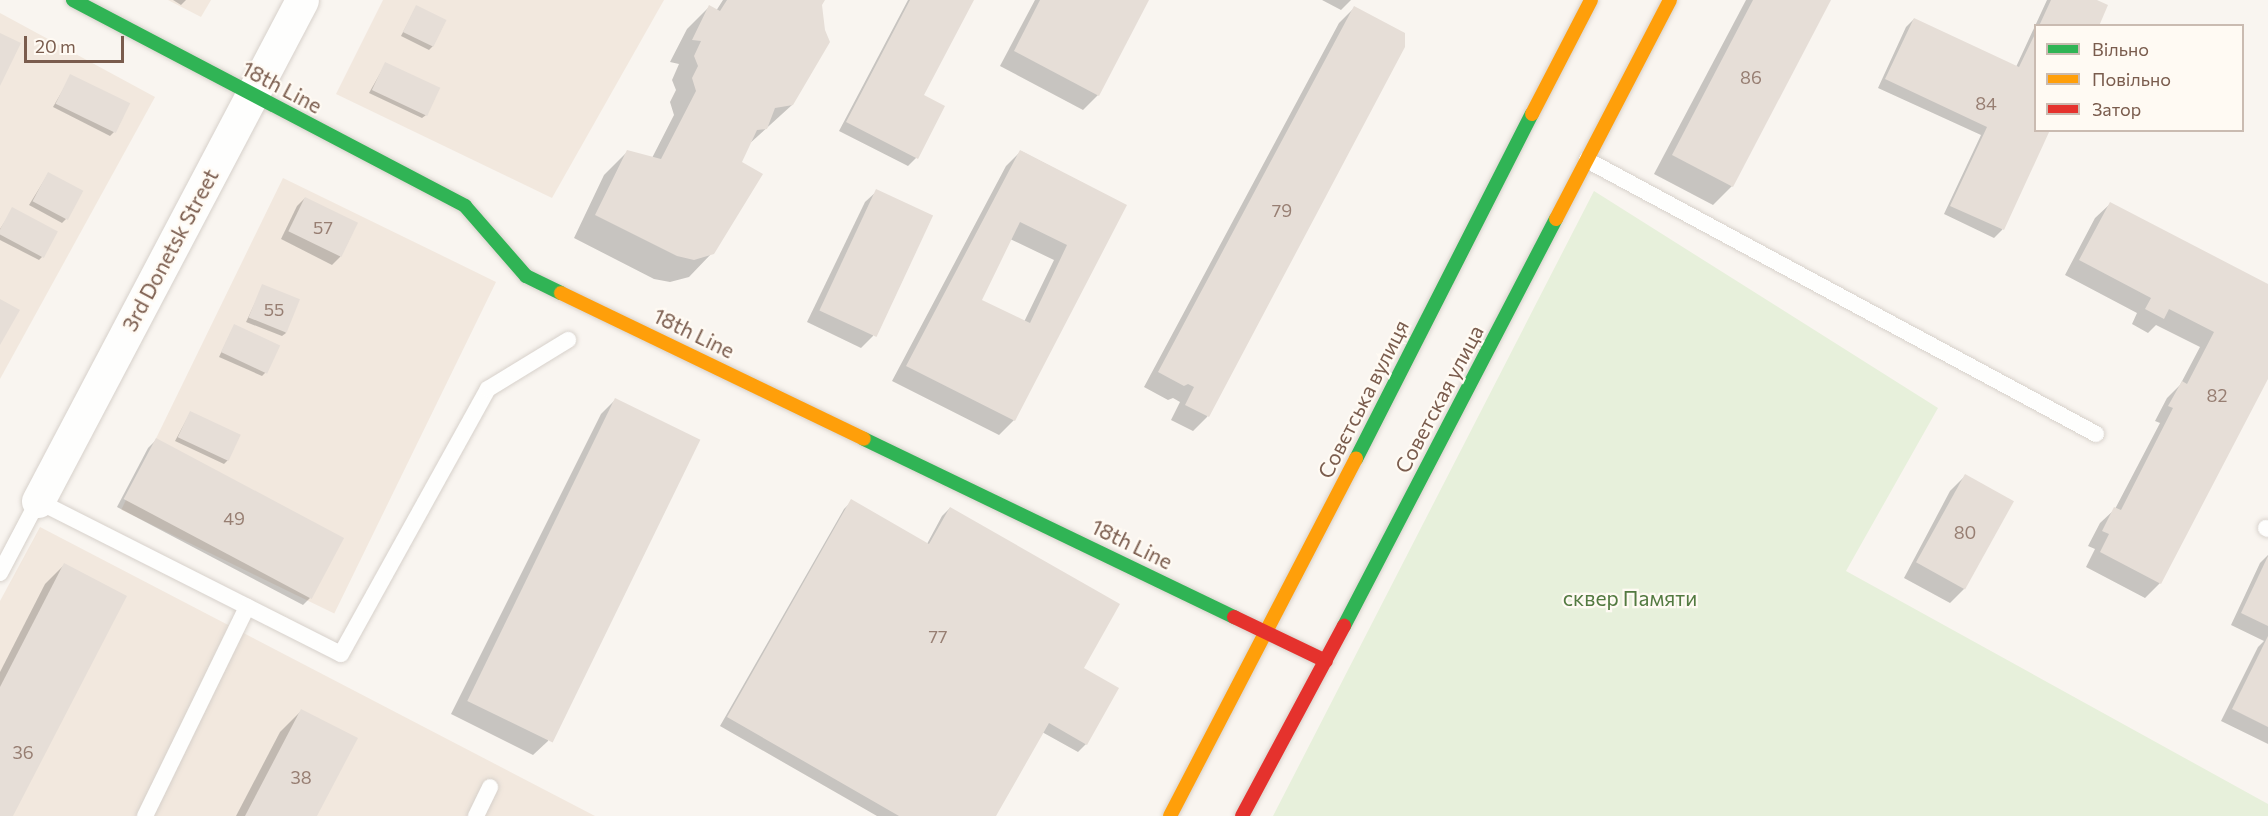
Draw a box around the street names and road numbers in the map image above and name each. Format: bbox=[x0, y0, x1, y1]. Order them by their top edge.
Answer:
street label: 18th Line bbox=[238, 55, 326, 119]
street label: 3rd Donetsk Street bbox=[117, 165, 223, 335]
street label: 18th Line bbox=[649, 303, 739, 363]
street label: Совєтська вулиця bbox=[1312, 316, 1414, 482]
street label: Советская улица bbox=[1389, 321, 1489, 477]
street label: 18th Line bbox=[1087, 514, 1177, 574]

